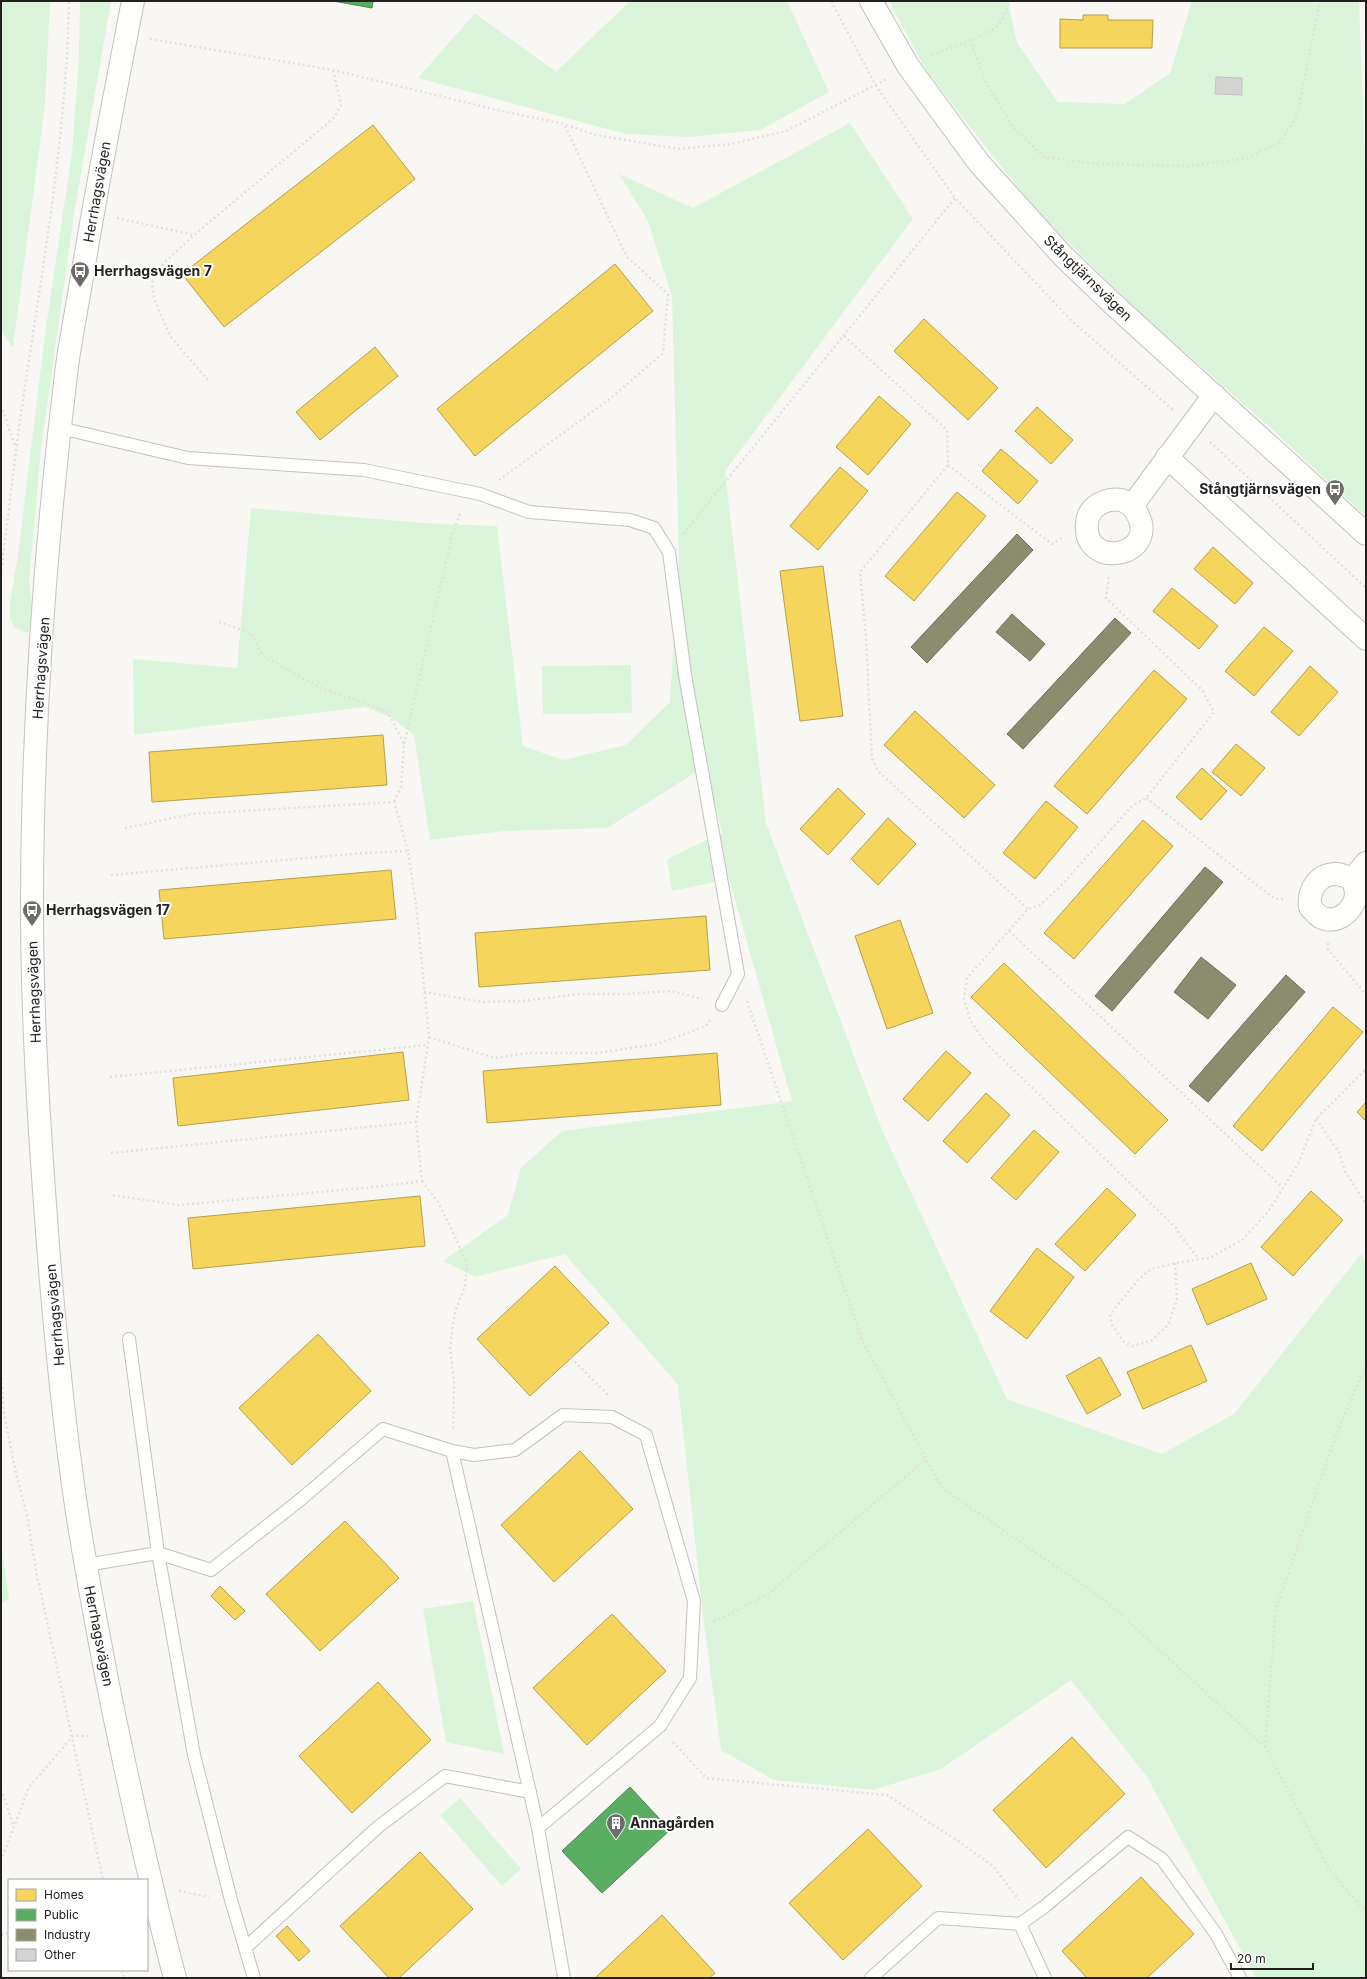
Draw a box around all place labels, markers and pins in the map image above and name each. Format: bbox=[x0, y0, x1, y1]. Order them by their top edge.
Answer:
bus stop icon: Herrhagsvägen 7 bbox=[69, 260, 91, 288]
place label: Herrhagsvägen 7 bbox=[94, 262, 212, 279]
bus stop icon: Stångtjärnsvägen bbox=[1324, 478, 1346, 506]
place label: Stångtjärnsvägen bbox=[1199, 480, 1321, 497]
bus stop icon: Herrhagsvägen 17 bbox=[21, 899, 43, 927]
place label: Herrhagsvägen 17 bbox=[46, 901, 170, 918]
building icon: Annagården bbox=[605, 1812, 627, 1840]
place label: Annagården bbox=[630, 1814, 714, 1831]

